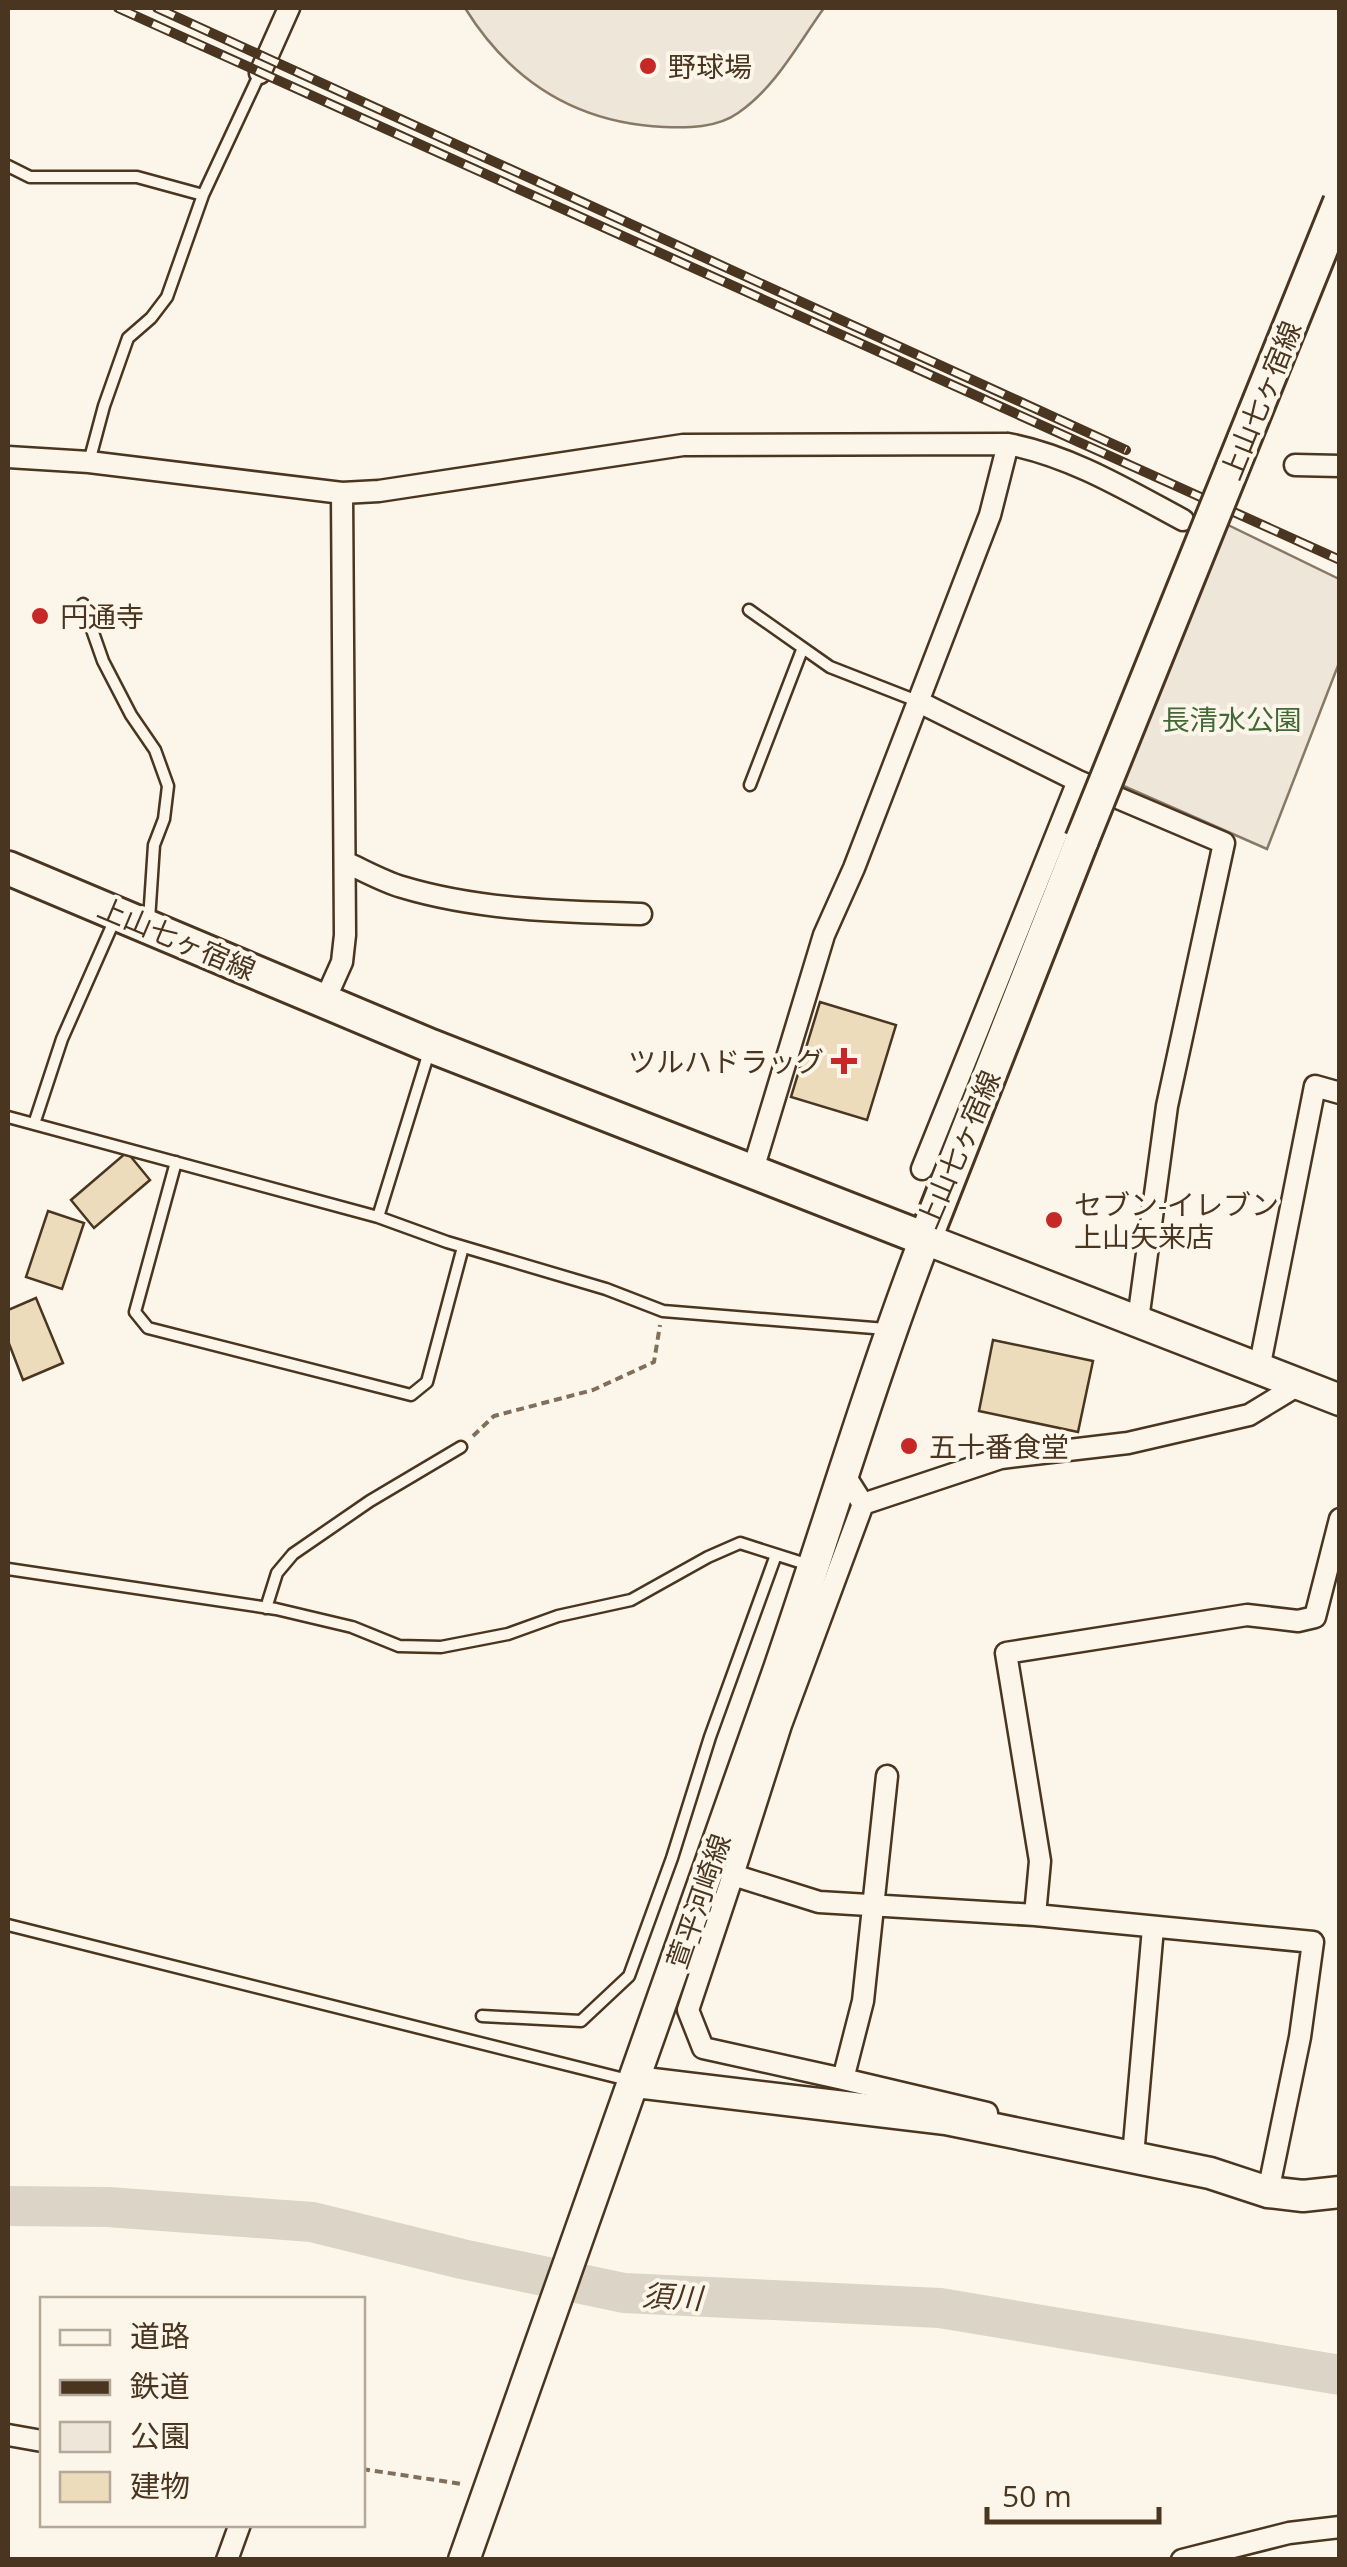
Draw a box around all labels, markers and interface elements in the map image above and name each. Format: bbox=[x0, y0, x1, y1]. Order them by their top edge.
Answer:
place label: 野球場 bbox=[668, 47, 752, 85]
marker: 野球場 bbox=[637, 55, 659, 77]
street label: 上山七ヶ宿線 bbox=[1211, 315, 1309, 485]
place label: 円通寺 bbox=[60, 597, 144, 635]
marker: 円通寺 bbox=[29, 605, 51, 627]
park label: 長清水公園 bbox=[1162, 700, 1302, 738]
street label: 上山七ヶ宿線 bbox=[92, 888, 262, 988]
place label: ツルハドラッグ bbox=[628, 1042, 824, 1080]
marker: ツルハドラッグ bbox=[833, 1050, 855, 1072]
street label: 上山七ヶ宿線 bbox=[908, 1064, 1008, 1234]
place label: セブン-イレブン 上山矢来店 bbox=[1074, 1185, 1279, 1255]
marker: セブン-イレブン 上山矢来店 bbox=[1043, 1209, 1065, 1231]
place label: 五十番食堂 bbox=[929, 1427, 1069, 1465]
marker: 五十番食堂 bbox=[898, 1435, 920, 1457]
street label: 萱平河崎線 bbox=[657, 1829, 739, 1973]
water label: 須川 bbox=[641, 2274, 706, 2318]
legend bbox=[40, 2297, 365, 2527]
text: 道路 bbox=[130, 2315, 190, 2356]
text: 鉄道 bbox=[130, 2365, 190, 2406]
text: 公園 bbox=[130, 2415, 190, 2456]
scale bar bbox=[987, 2462, 1160, 2524]
text: 建物 bbox=[130, 2465, 190, 2506]
text: 50 m bbox=[1002, 2475, 1072, 2516]

